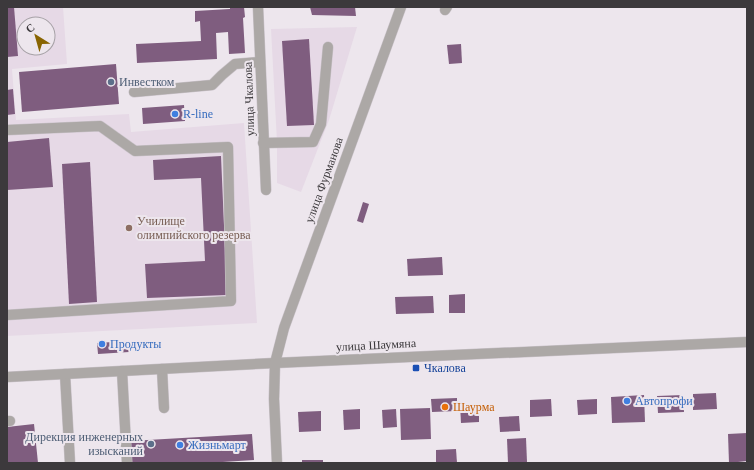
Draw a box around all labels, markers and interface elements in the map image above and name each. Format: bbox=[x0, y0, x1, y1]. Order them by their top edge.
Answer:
north arrow bbox=[16, 16, 56, 56]
text: С bbox=[23, 21, 37, 35]
street label: улица Чкалова bbox=[241, 61, 257, 136]
place label: Инвестком bbox=[119, 75, 175, 89]
marker: Инвестком bbox=[106, 77, 116, 87]
place label: R-line bbox=[183, 107, 213, 121]
marker: R-line bbox=[170, 109, 180, 119]
street label: улица Фурманова bbox=[302, 135, 346, 225]
place label: Училище олимпийского резерва bbox=[137, 214, 251, 242]
marker: Училище олимпийского резерва bbox=[124, 223, 134, 233]
street label: улица Шаумяна bbox=[336, 336, 417, 354]
place label: Продукты bbox=[110, 337, 161, 351]
marker: Продукты bbox=[97, 339, 107, 349]
place label: Чкалова bbox=[424, 361, 466, 375]
marker: Чкалова bbox=[411, 363, 421, 373]
place label: Автопрофи bbox=[635, 394, 693, 408]
marker: Автопрофи bbox=[622, 396, 632, 406]
place label: Шаурма bbox=[453, 400, 495, 414]
marker: Шаурма bbox=[440, 402, 450, 412]
place label: Дирекция инженерных изысканий bbox=[25, 430, 144, 458]
place label: Жизньмарт bbox=[188, 438, 246, 452]
marker: Дирекция инженерных изысканий bbox=[146, 439, 156, 449]
marker: Жизньмарт bbox=[175, 440, 185, 450]

